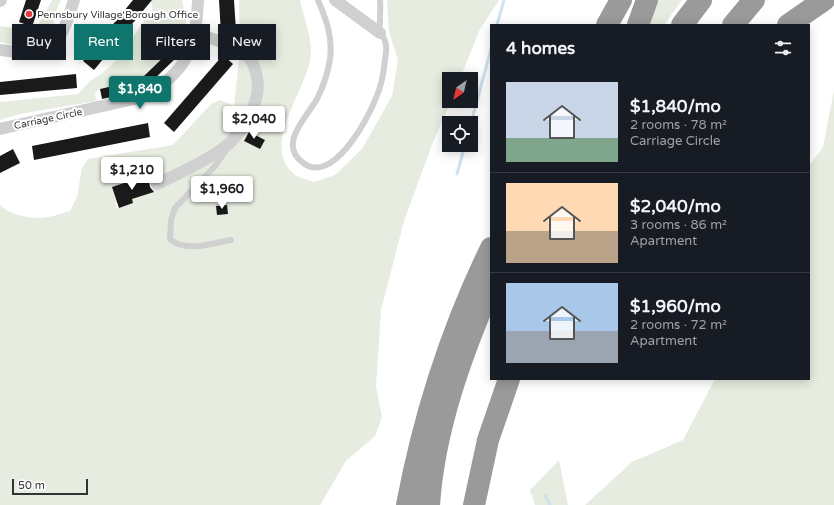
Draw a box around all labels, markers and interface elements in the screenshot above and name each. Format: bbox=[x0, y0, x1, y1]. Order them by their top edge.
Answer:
marker: Pennsbury Village Borough Office bbox=[24, 9, 34, 19]
place label: Pennsbury Village Borough Office bbox=[37, 9, 198, 21]
chip: Buy bbox=[12, 24, 66, 60]
chip: Rent bbox=[74, 24, 133, 60]
chip: Filters bbox=[141, 24, 210, 60]
chip: New bbox=[218, 24, 276, 60]
icon: filters bbox=[772, 37, 794, 59]
text: 4 homes bbox=[506, 38, 575, 59]
north arrow bbox=[442, 72, 478, 108]
map controls bbox=[442, 72, 478, 152]
pin: $1,840 bbox=[107, 76, 173, 110]
text: $1,840 bbox=[118, 81, 162, 97]
text: $1,840/mo bbox=[630, 96, 721, 117]
icon: home bbox=[538, 98, 586, 146]
street label: Carriage Circle bbox=[13, 106, 84, 132]
pin: $2,040 bbox=[221, 106, 287, 140]
text: $2,040 bbox=[232, 111, 276, 127]
button: locate bbox=[442, 116, 478, 152]
text: 2 rooms · 78 m² bbox=[630, 117, 727, 133]
text: Carriage Circle bbox=[630, 133, 720, 149]
pin: $1,210 bbox=[99, 157, 165, 191]
text: $1,210 bbox=[110, 162, 154, 178]
pin: $1,960 bbox=[189, 176, 255, 210]
text: $1,960 bbox=[200, 181, 244, 197]
text: $2,040/mo bbox=[630, 196, 721, 217]
icon: home bbox=[538, 199, 586, 247]
text: 3 rooms · 86 m² bbox=[630, 217, 727, 233]
text: Apartment bbox=[630, 233, 697, 249]
text: $1,960/mo bbox=[630, 296, 721, 317]
icon: home bbox=[538, 299, 586, 347]
text: 2 rooms · 72 m² bbox=[630, 317, 727, 333]
text: Apartment bbox=[630, 333, 697, 349]
scale bar bbox=[12, 477, 88, 496]
text: 50 m bbox=[18, 479, 45, 492]

